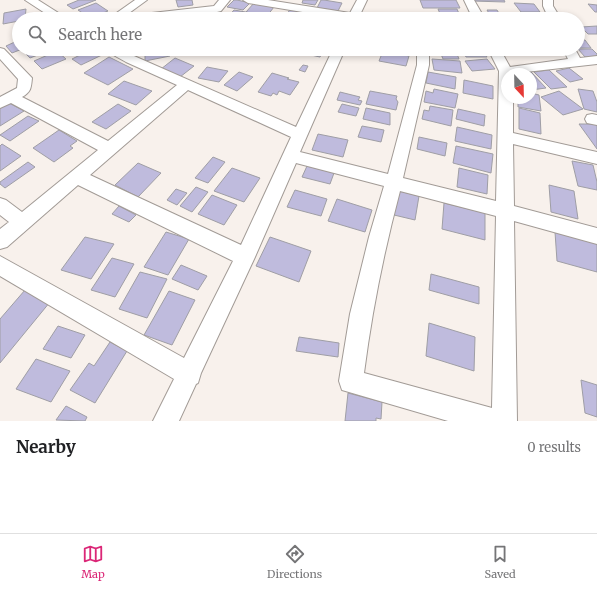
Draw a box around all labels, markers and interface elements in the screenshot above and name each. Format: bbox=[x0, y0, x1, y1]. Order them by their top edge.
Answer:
search box bbox=[12, 12, 585, 56]
icon: search bbox=[26, 23, 48, 45]
text: Search here bbox=[58, 25, 142, 44]
north arrow bbox=[501, 68, 537, 104]
text: Nearby bbox=[16, 436, 76, 458]
text: 0 results bbox=[527, 439, 581, 456]
tab: Map bbox=[81, 543, 105, 581]
tab: Directions bbox=[267, 543, 322, 581]
tab: Saved bbox=[485, 543, 516, 581]

